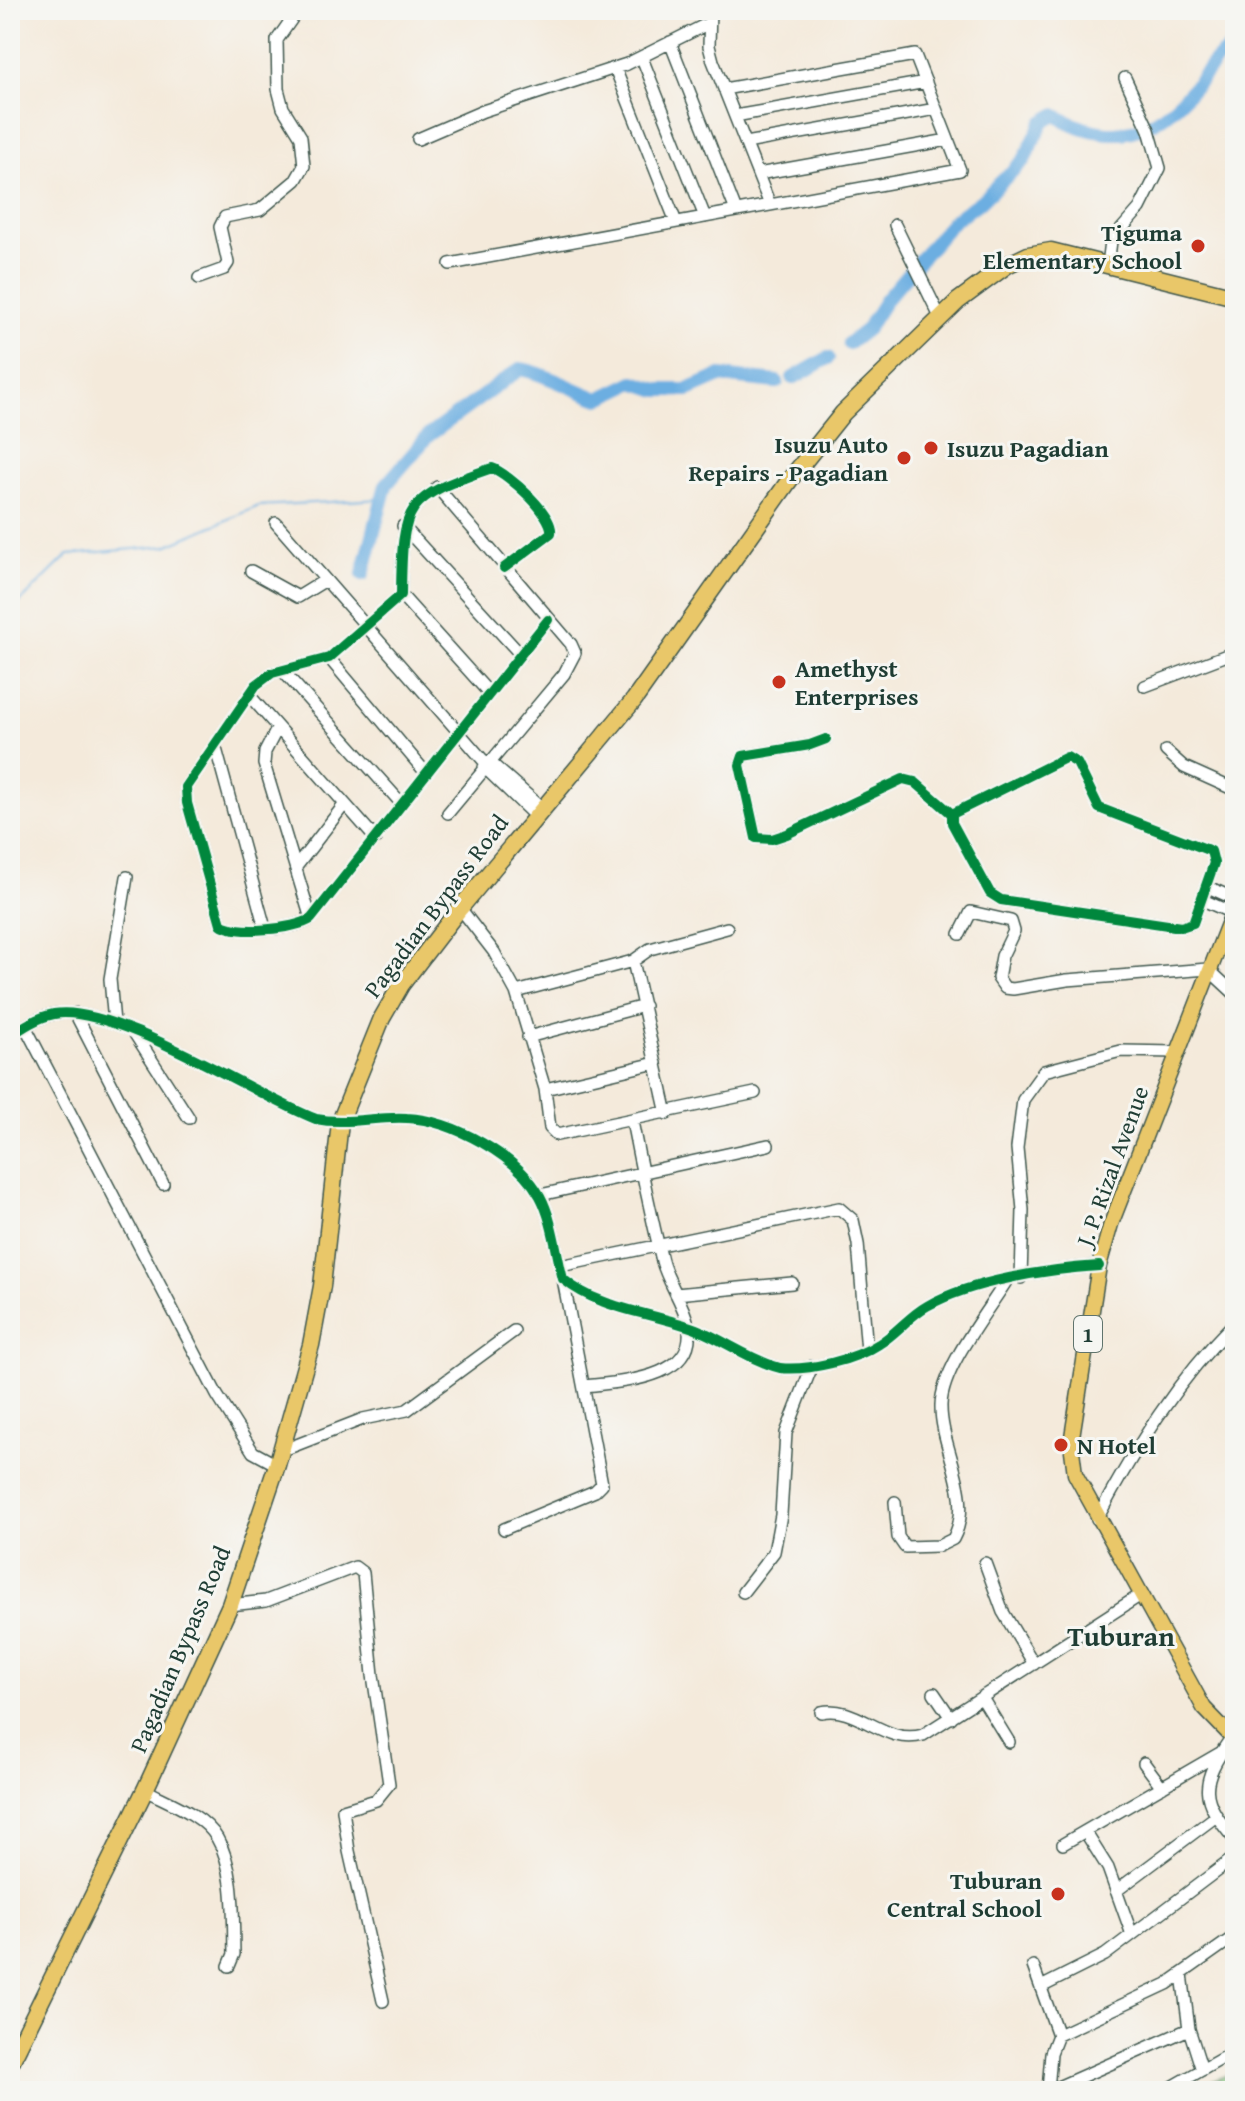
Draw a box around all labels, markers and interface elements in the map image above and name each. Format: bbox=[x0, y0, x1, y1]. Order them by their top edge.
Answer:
place label: Tiguma Elementary School bbox=[983, 215, 1183, 278]
marker: Tiguma Elementary School bbox=[1189, 237, 1207, 255]
place label: Isuzu Auto Repairs - Pagadian bbox=[688, 427, 888, 490]
place label: Isuzu Pagadian bbox=[947, 431, 1109, 466]
marker: Isuzu Pagadian bbox=[922, 439, 940, 457]
marker: Isuzu Auto Repairs - Pagadian bbox=[895, 449, 913, 467]
place label: Amethyst Enterprises bbox=[795, 651, 918, 714]
marker: Amethyst Enterprises bbox=[770, 673, 788, 691]
street label: Pagadian Bypass Road bbox=[355, 807, 517, 1005]
street label: J. P. Rizal Avenue bbox=[1066, 1081, 1157, 1254]
road number: 1 bbox=[1074, 1316, 1102, 1352]
place label: N Hotel bbox=[1077, 1428, 1157, 1463]
marker: N Hotel bbox=[1052, 1436, 1070, 1454]
street label: Pagadian Bypass Road bbox=[121, 1540, 239, 1758]
district label: Tuburan bbox=[1067, 1615, 1175, 1656]
place label: Tuburan Central School bbox=[887, 1863, 1043, 1926]
marker: Tuburan Central School bbox=[1049, 1885, 1067, 1903]

